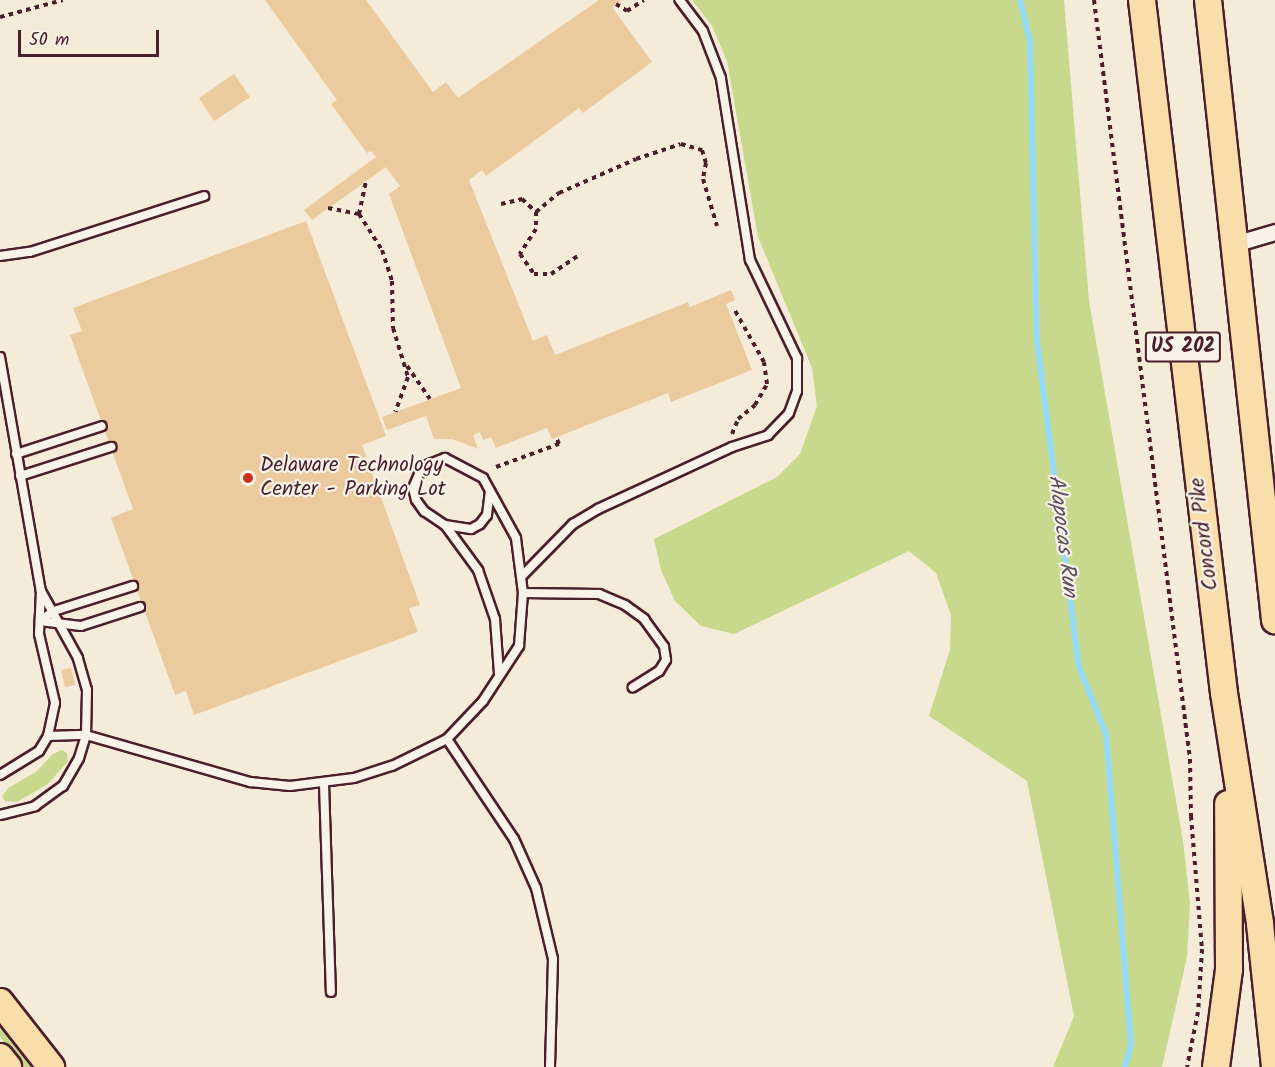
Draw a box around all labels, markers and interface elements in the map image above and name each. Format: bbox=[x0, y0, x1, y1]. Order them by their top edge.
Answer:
scale bar bbox=[21, 18, 162, 56]
text: 50 m bbox=[29, 26, 69, 55]
road number: US 202 bbox=[1144, 330, 1222, 364]
place label: Delaware Technology Center - Parking Lot bbox=[260, 453, 446, 503]
marker: Delaware Technology Center - Parking Lot bbox=[241, 471, 255, 485]
water label: Alapocas Run bbox=[1041, 473, 1083, 599]
street label: Concord Pike bbox=[1186, 476, 1224, 592]

